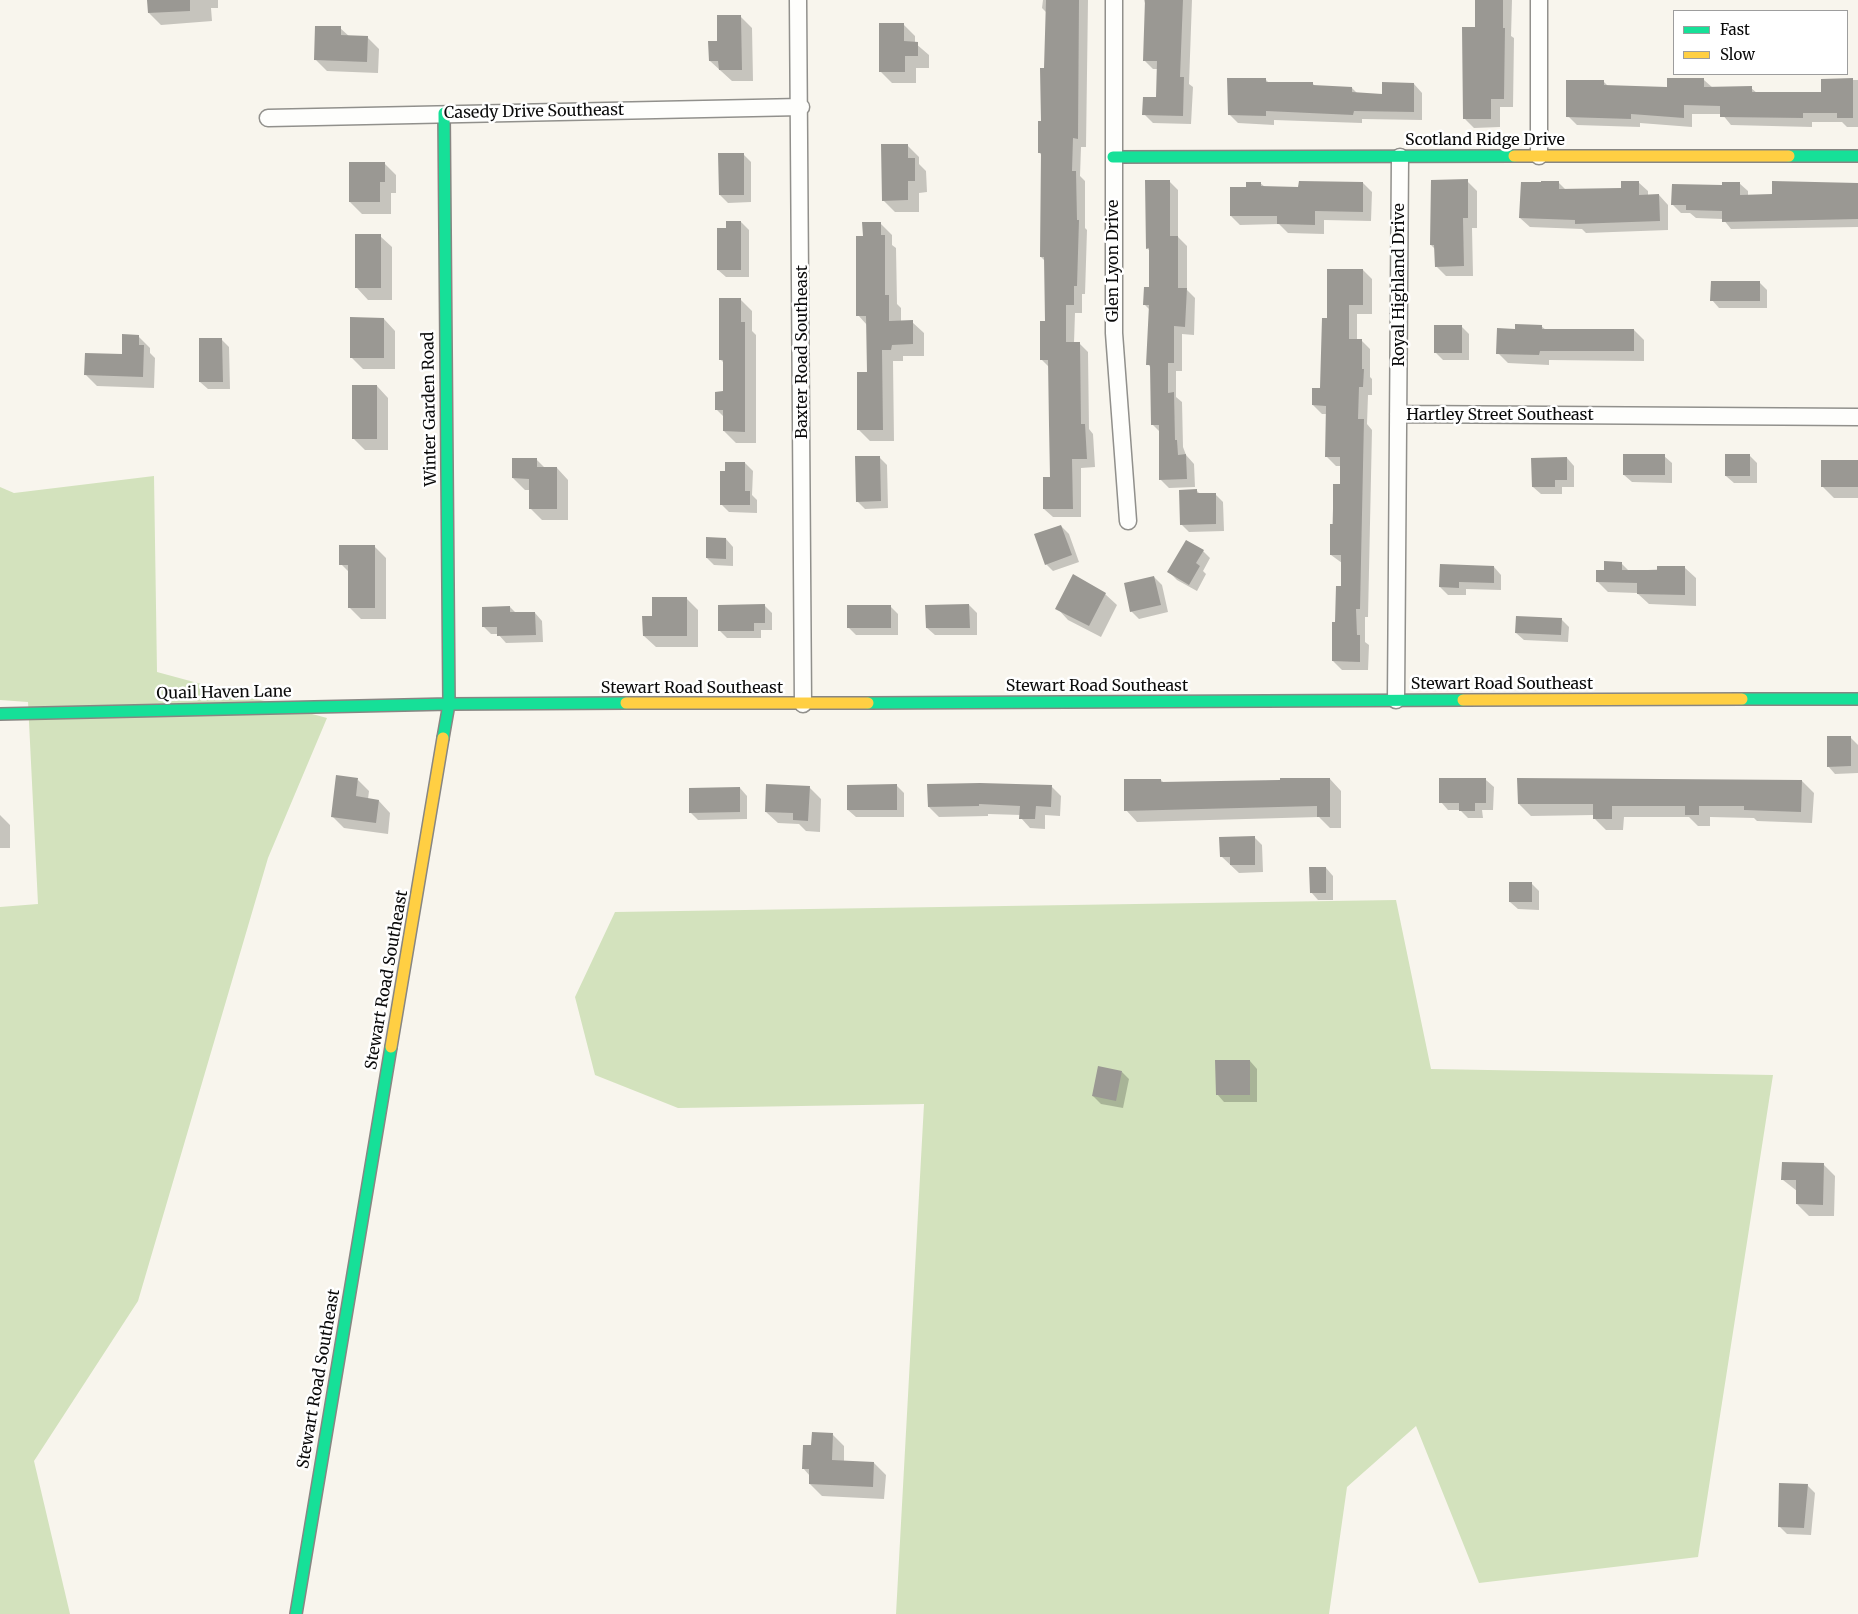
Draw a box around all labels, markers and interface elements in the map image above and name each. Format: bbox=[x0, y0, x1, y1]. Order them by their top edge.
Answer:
legend bbox=[1673, 10, 1848, 75]
text: Fast bbox=[1720, 20, 1750, 39]
text: Slow bbox=[1720, 45, 1755, 64]
street label: Casedy Drive Southeast bbox=[444, 101, 624, 123]
street label: Scotland Ridge Drive bbox=[1405, 130, 1565, 150]
street label: Glen Lyon Drive bbox=[1103, 200, 1123, 322]
street label: Royal Highland Drive bbox=[1389, 203, 1409, 367]
street label: Baxter Road Southeast bbox=[792, 265, 812, 439]
street label: Winter Garden Road bbox=[419, 331, 441, 487]
street label: Hartley Street Southeast bbox=[1406, 405, 1594, 425]
street label: Stewart Road Southeast bbox=[1411, 674, 1593, 694]
street label: Stewart Road Southeast bbox=[1006, 676, 1188, 696]
street label: Stewart Road Southeast bbox=[601, 678, 783, 698]
street label: Quail Haven Lane bbox=[156, 682, 292, 704]
street label: Stewart Road Southeast bbox=[362, 889, 412, 1071]
street label: Stewart Road Southeast bbox=[294, 1288, 344, 1470]

